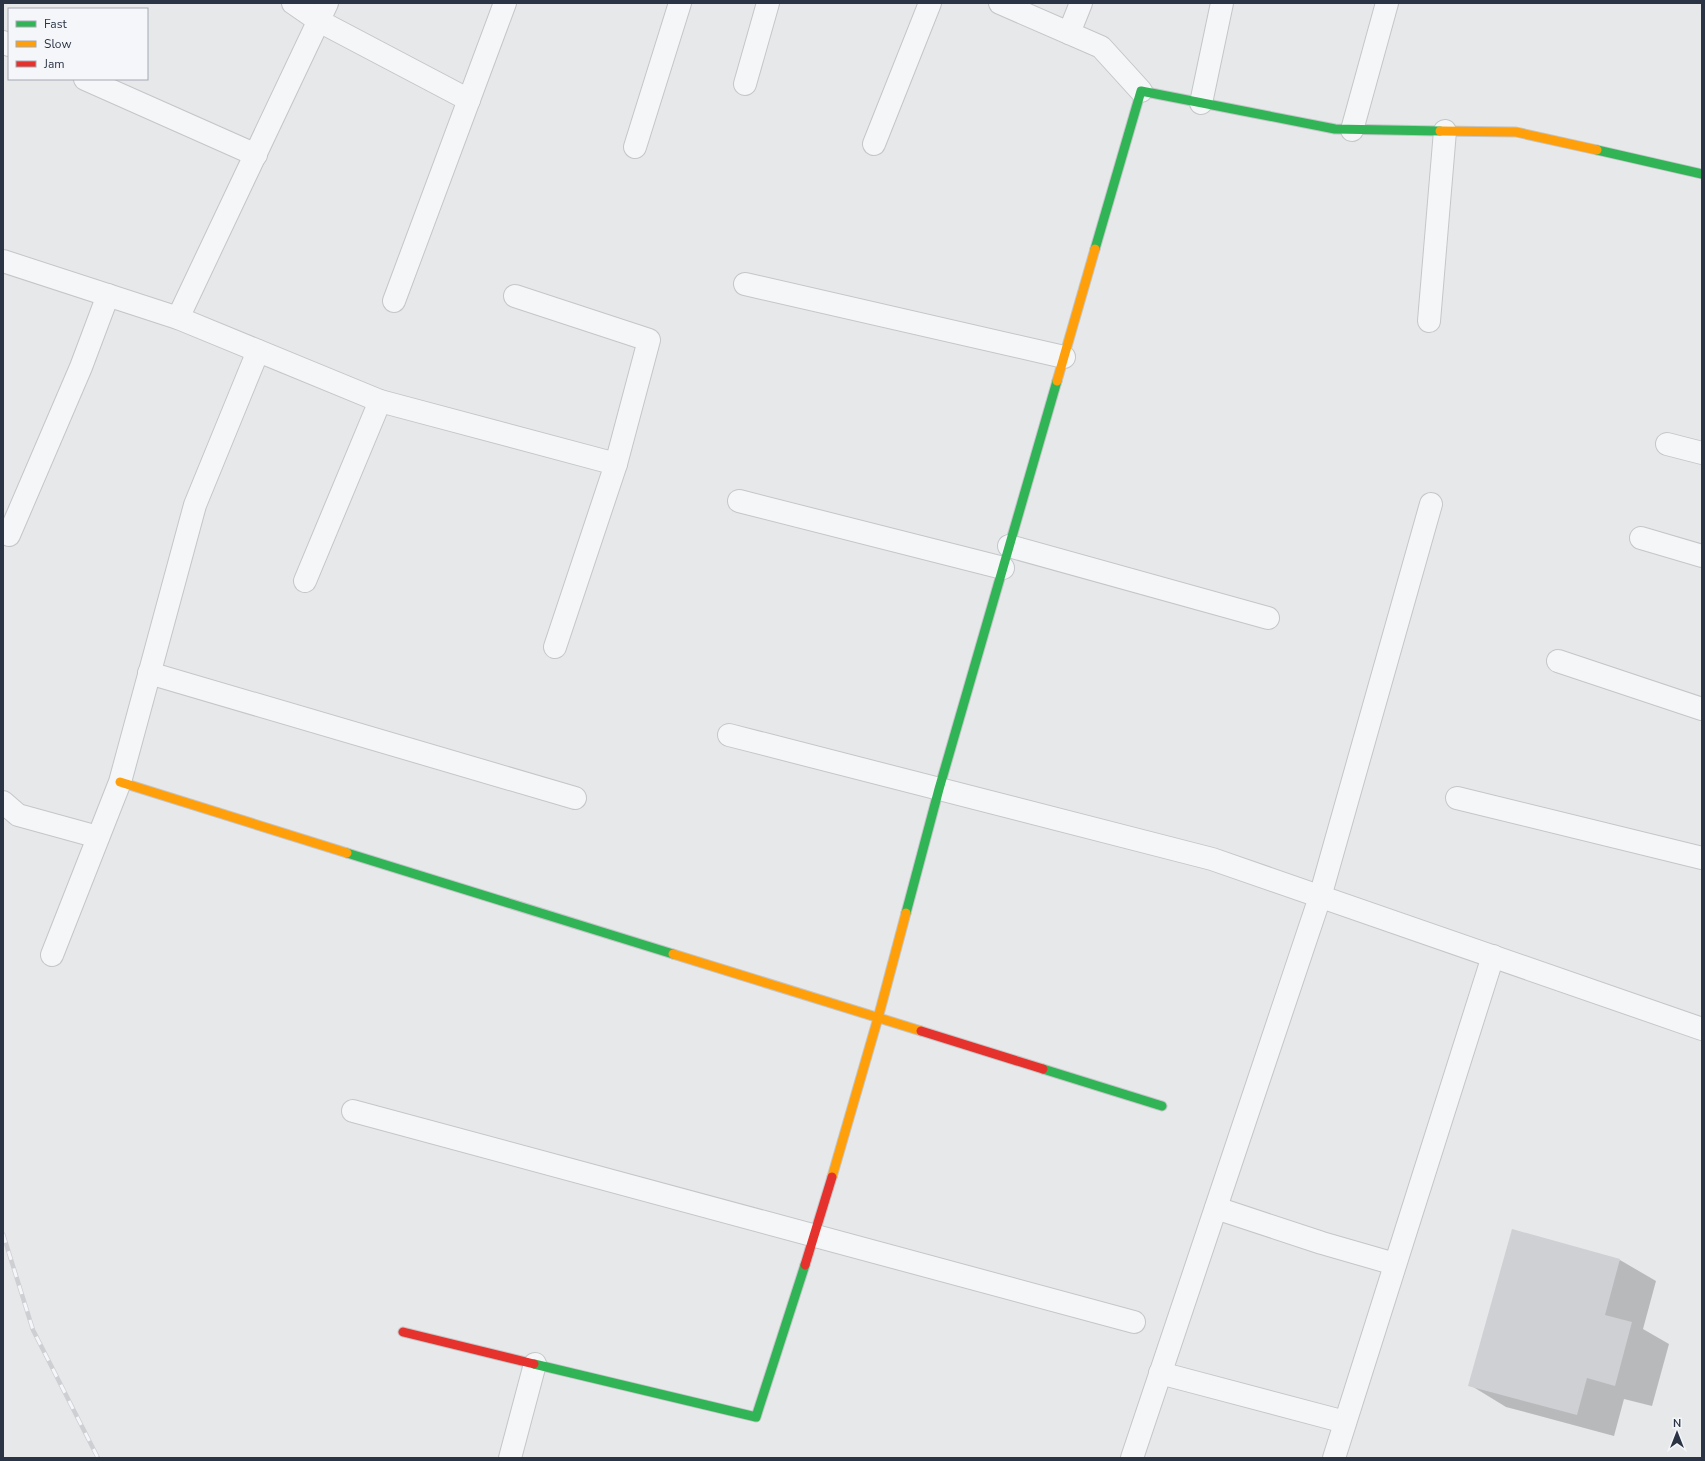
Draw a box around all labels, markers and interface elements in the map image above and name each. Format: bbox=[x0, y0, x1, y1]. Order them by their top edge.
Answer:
legend bbox=[8, 8, 148, 80]
text: Fast bbox=[44, 16, 67, 32]
text: Slow bbox=[44, 36, 72, 52]
text: Jam bbox=[43, 56, 65, 72]
north arrow bbox=[1657, 1413, 1697, 1453]
text: N bbox=[1673, 1416, 1681, 1431]

